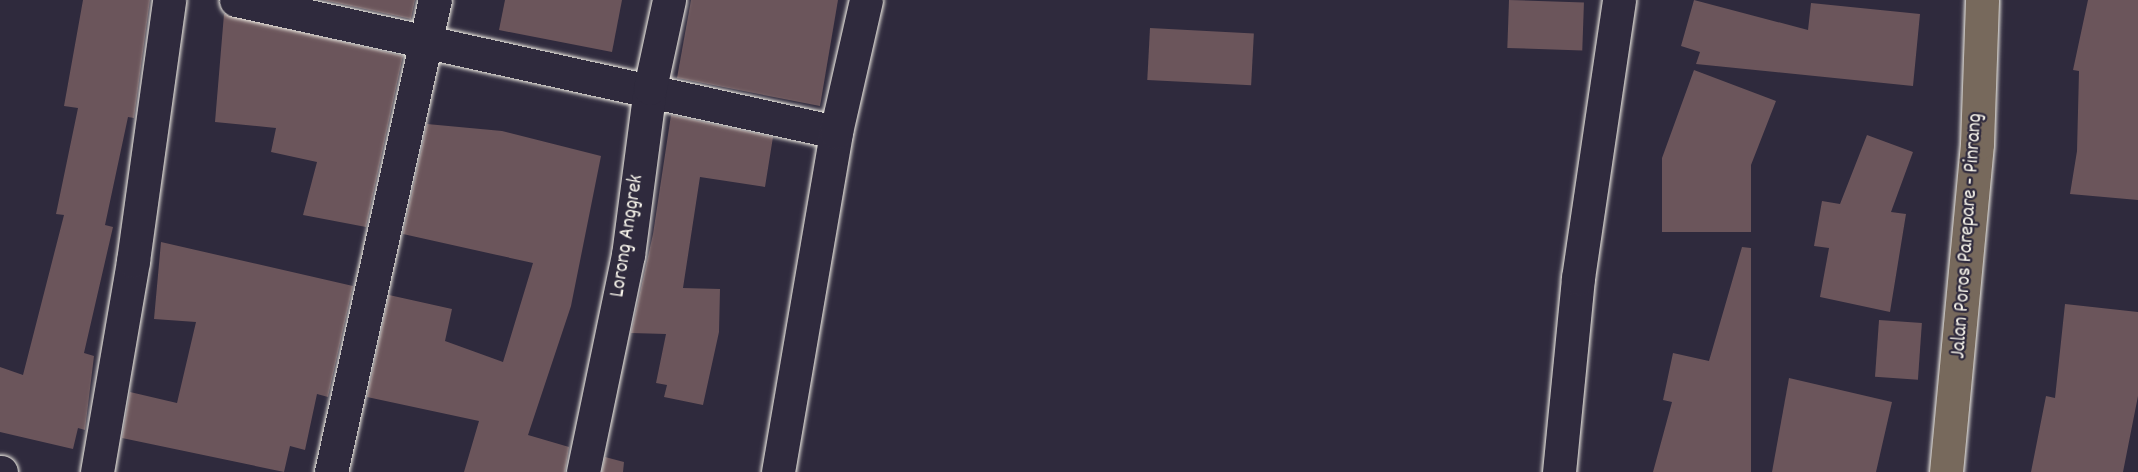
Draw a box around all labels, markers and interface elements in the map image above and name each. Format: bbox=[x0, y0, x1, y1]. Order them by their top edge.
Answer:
street label: Jalan Poros Parepare - Pinrang bbox=[1947, 112, 1989, 360]
street label: Lorong Anggrek bbox=[606, 173, 650, 299]

